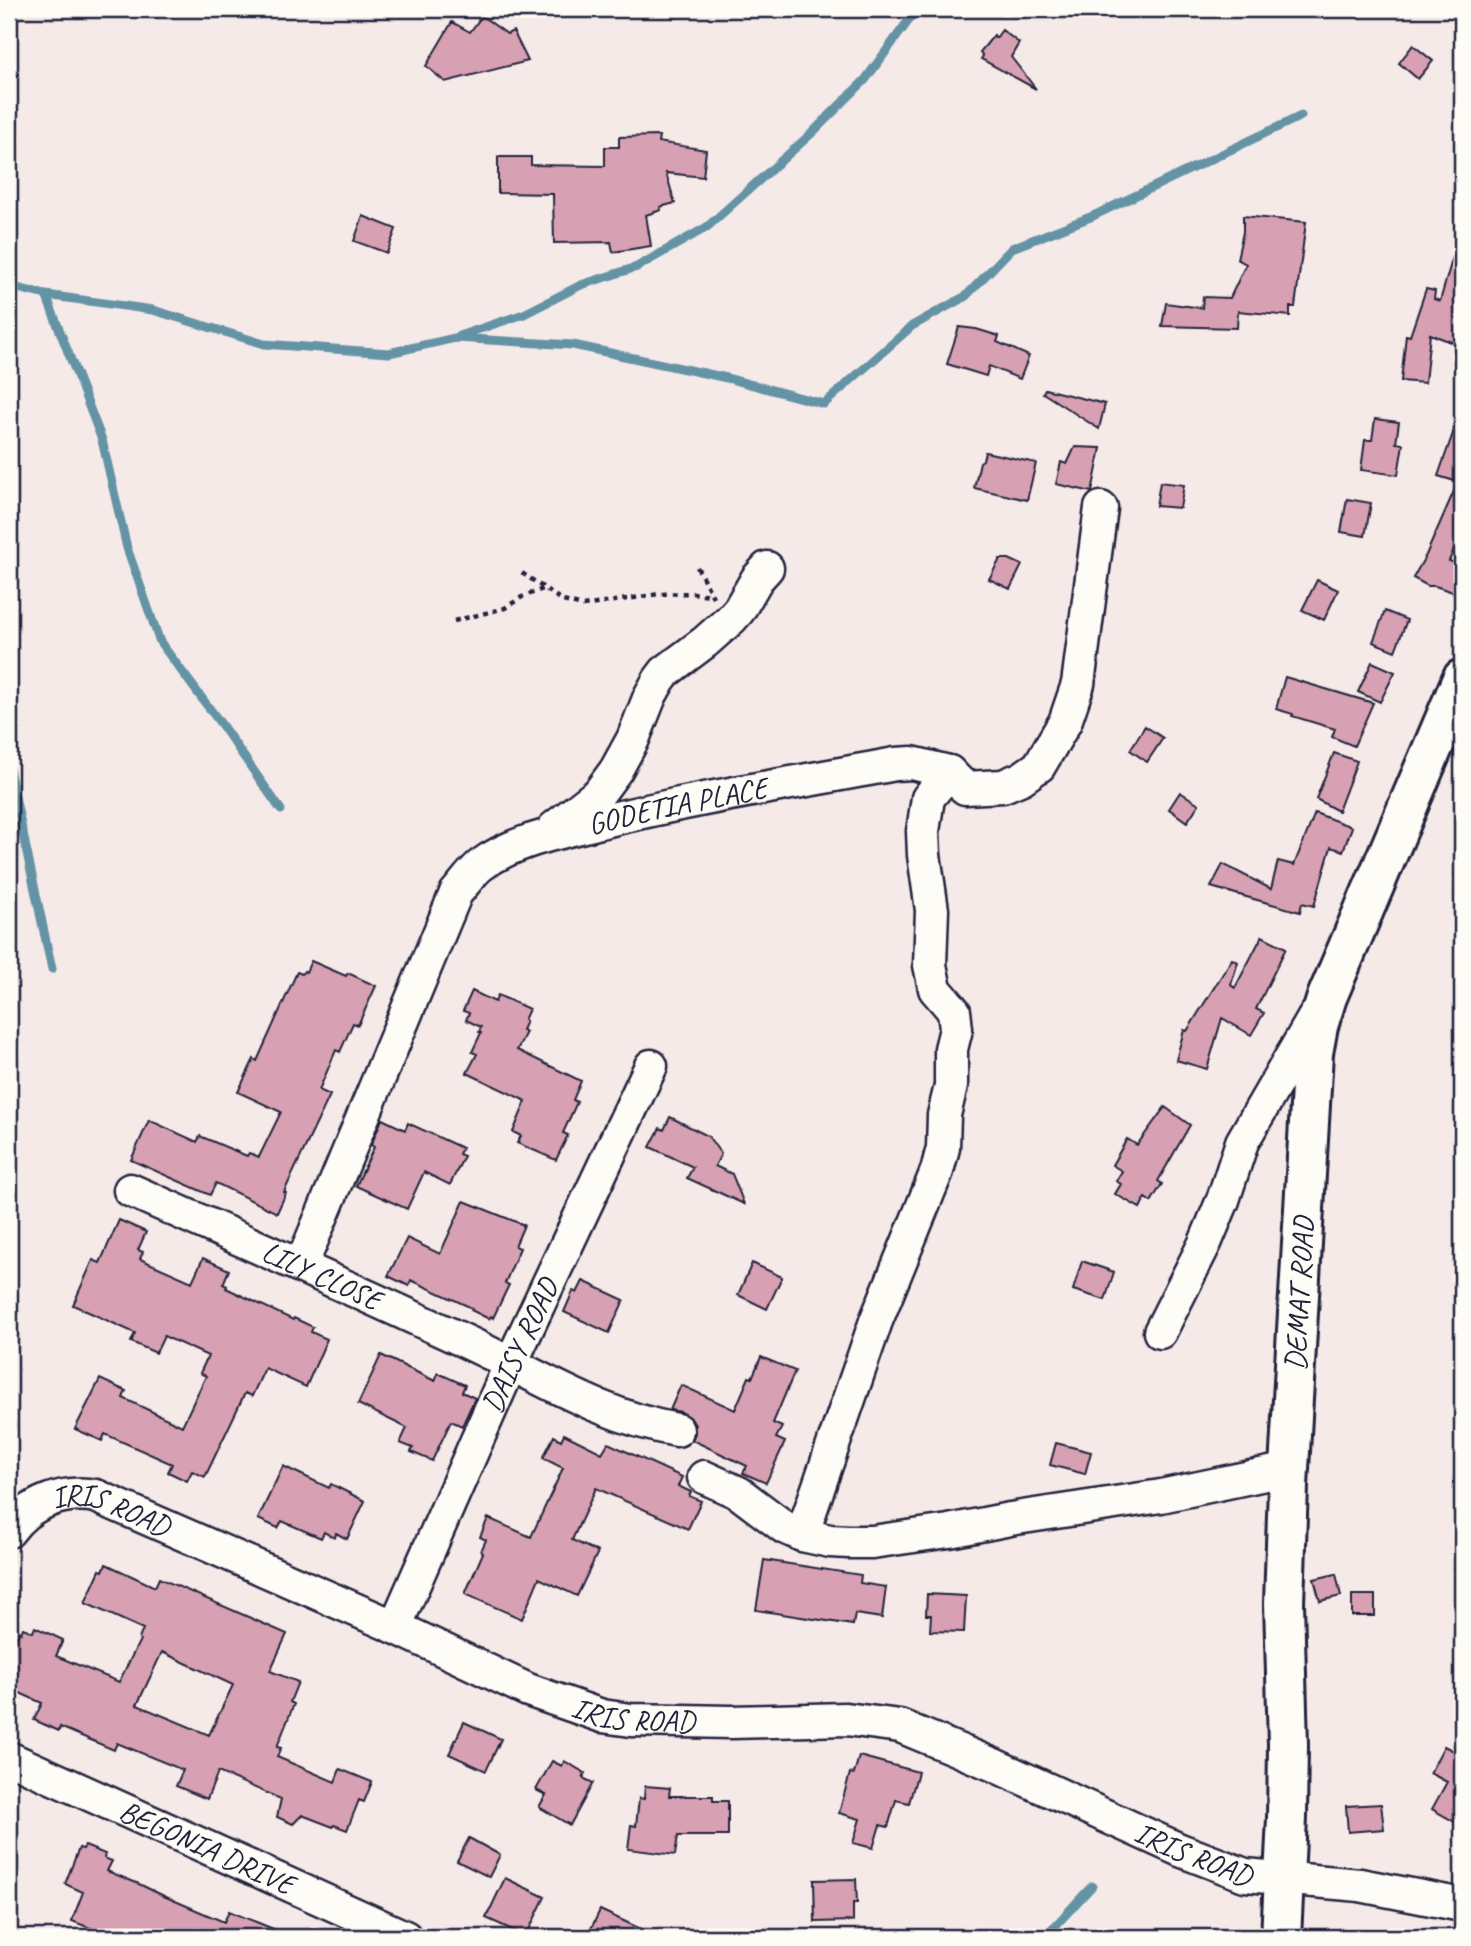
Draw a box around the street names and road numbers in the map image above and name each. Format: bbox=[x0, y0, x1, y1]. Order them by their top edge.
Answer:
street label: GODETIA PLACE bbox=[584, 768, 774, 843]
street label: DEMAT ROAD bbox=[1276, 1213, 1323, 1371]
street label: LILY CLOSE bbox=[256, 1232, 390, 1321]
street label: DAISY ROAD bbox=[473, 1270, 568, 1418]
street label: IRIS ROAD bbox=[47, 1475, 178, 1546]
street label: IRIS ROAD bbox=[567, 1688, 697, 1740]
street label: BEGONIA DRIVE bbox=[114, 1792, 303, 1905]
street label: IRIS ROAD bbox=[1129, 1813, 1260, 1896]

